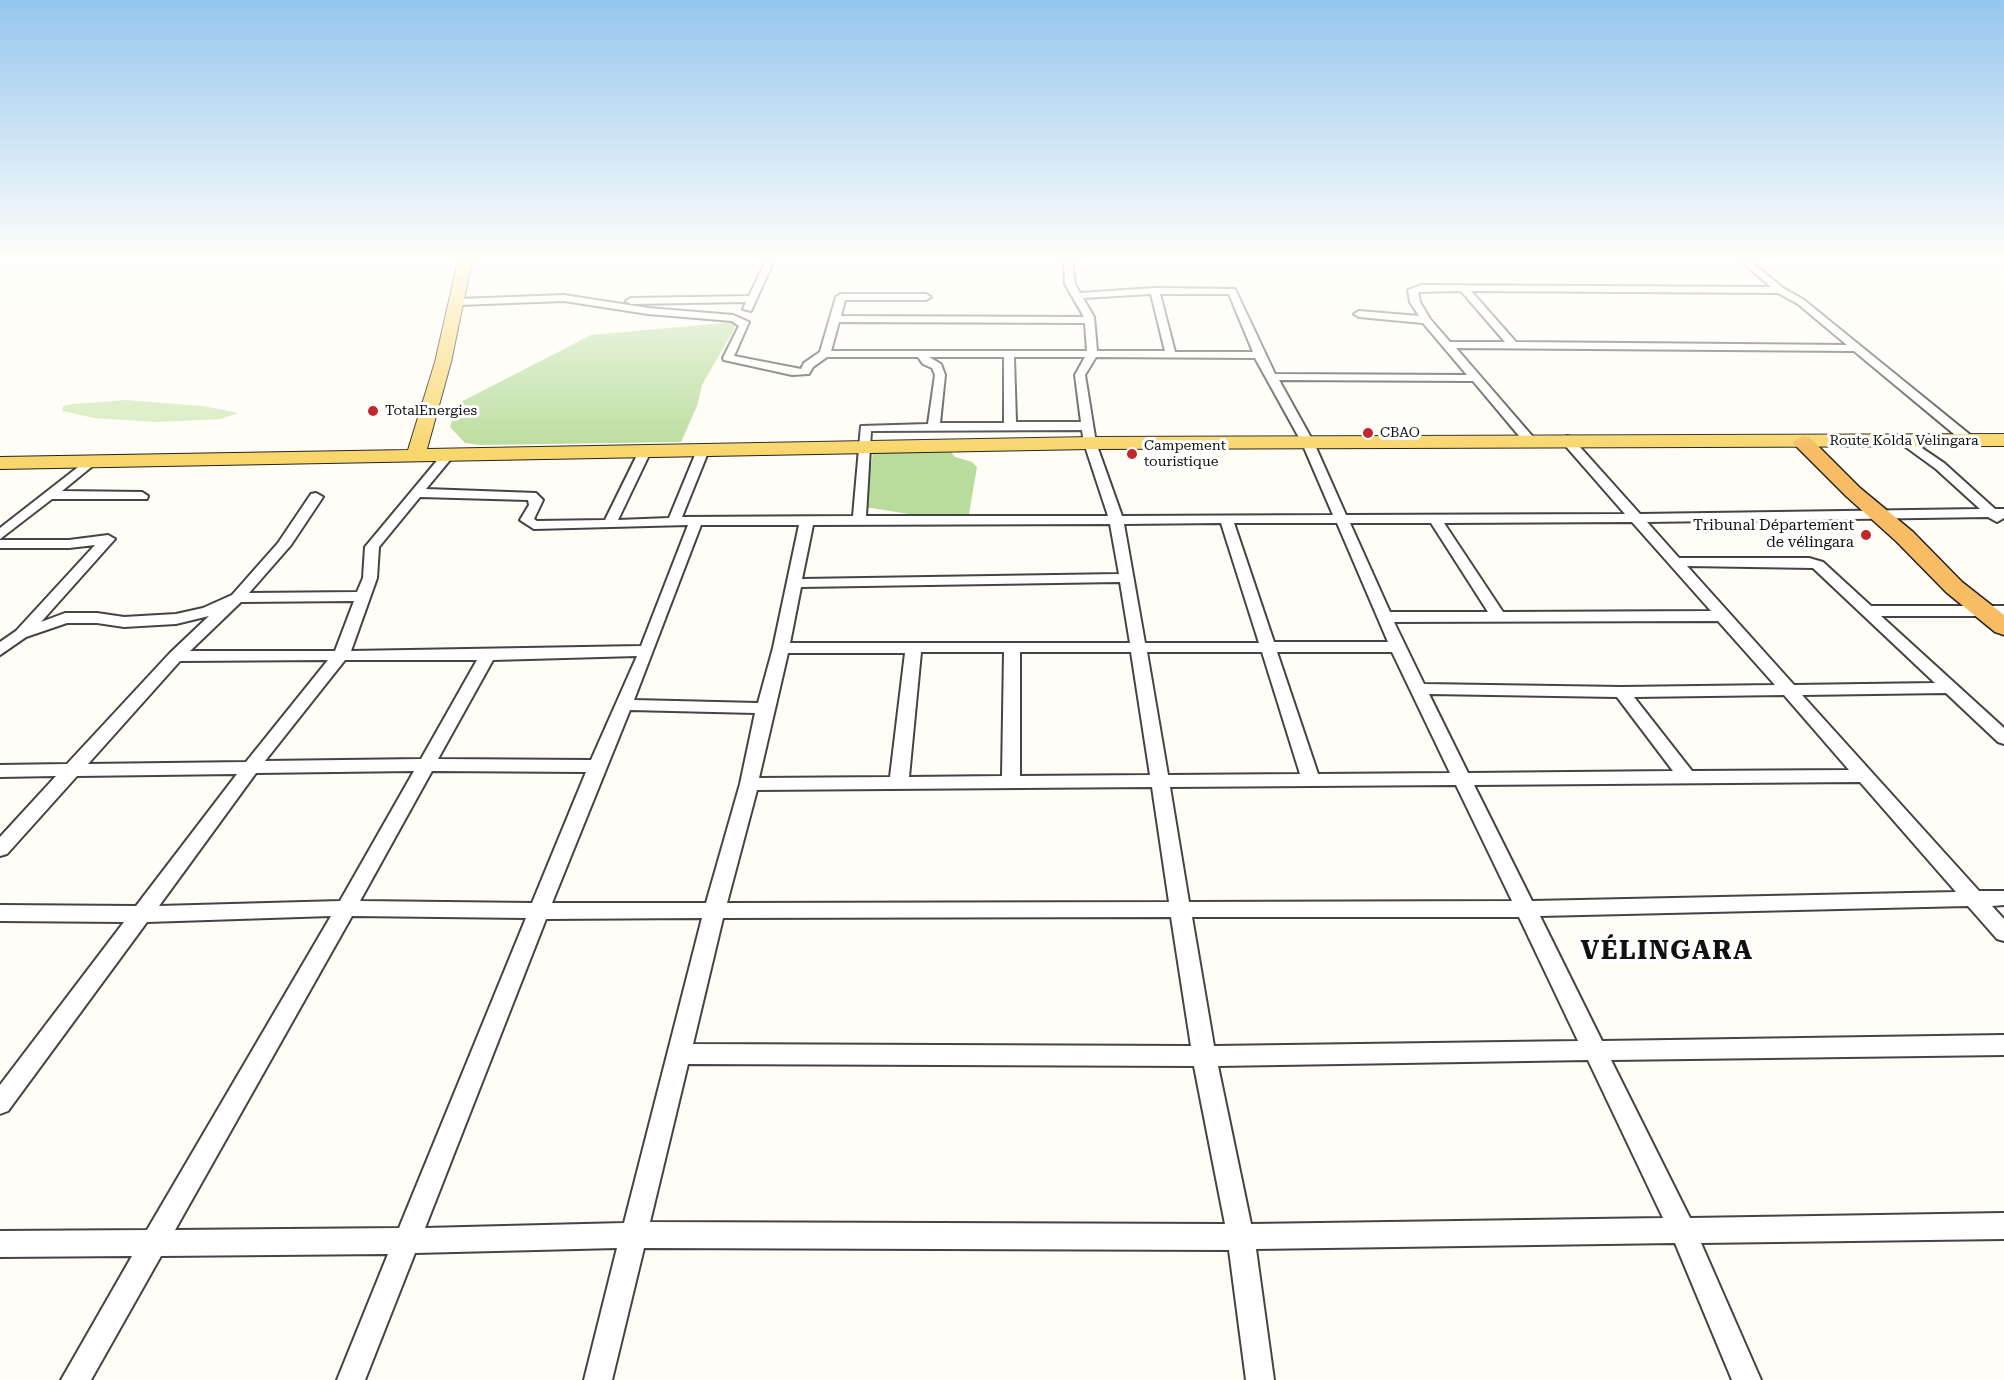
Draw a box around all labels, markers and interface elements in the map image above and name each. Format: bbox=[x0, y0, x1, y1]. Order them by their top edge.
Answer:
place label: TotalEnergies bbox=[385, 403, 477, 419]
marker: TotalEnergies bbox=[366, 404, 380, 418]
place label: CBAO bbox=[1380, 425, 1420, 441]
marker: CBAO bbox=[1361, 426, 1375, 440]
street label: Route Kolda Velingara bbox=[1829, 433, 1979, 449]
place label: Campement touristique bbox=[1144, 438, 1226, 470]
marker: Campement touristique bbox=[1125, 447, 1139, 461]
place label: Tribunal Département de vélingara bbox=[1693, 517, 1854, 552]
marker: Tribunal Département de vélingara bbox=[1859, 528, 1873, 542]
district label: VÉLINGARA bbox=[1580, 935, 1754, 967]

